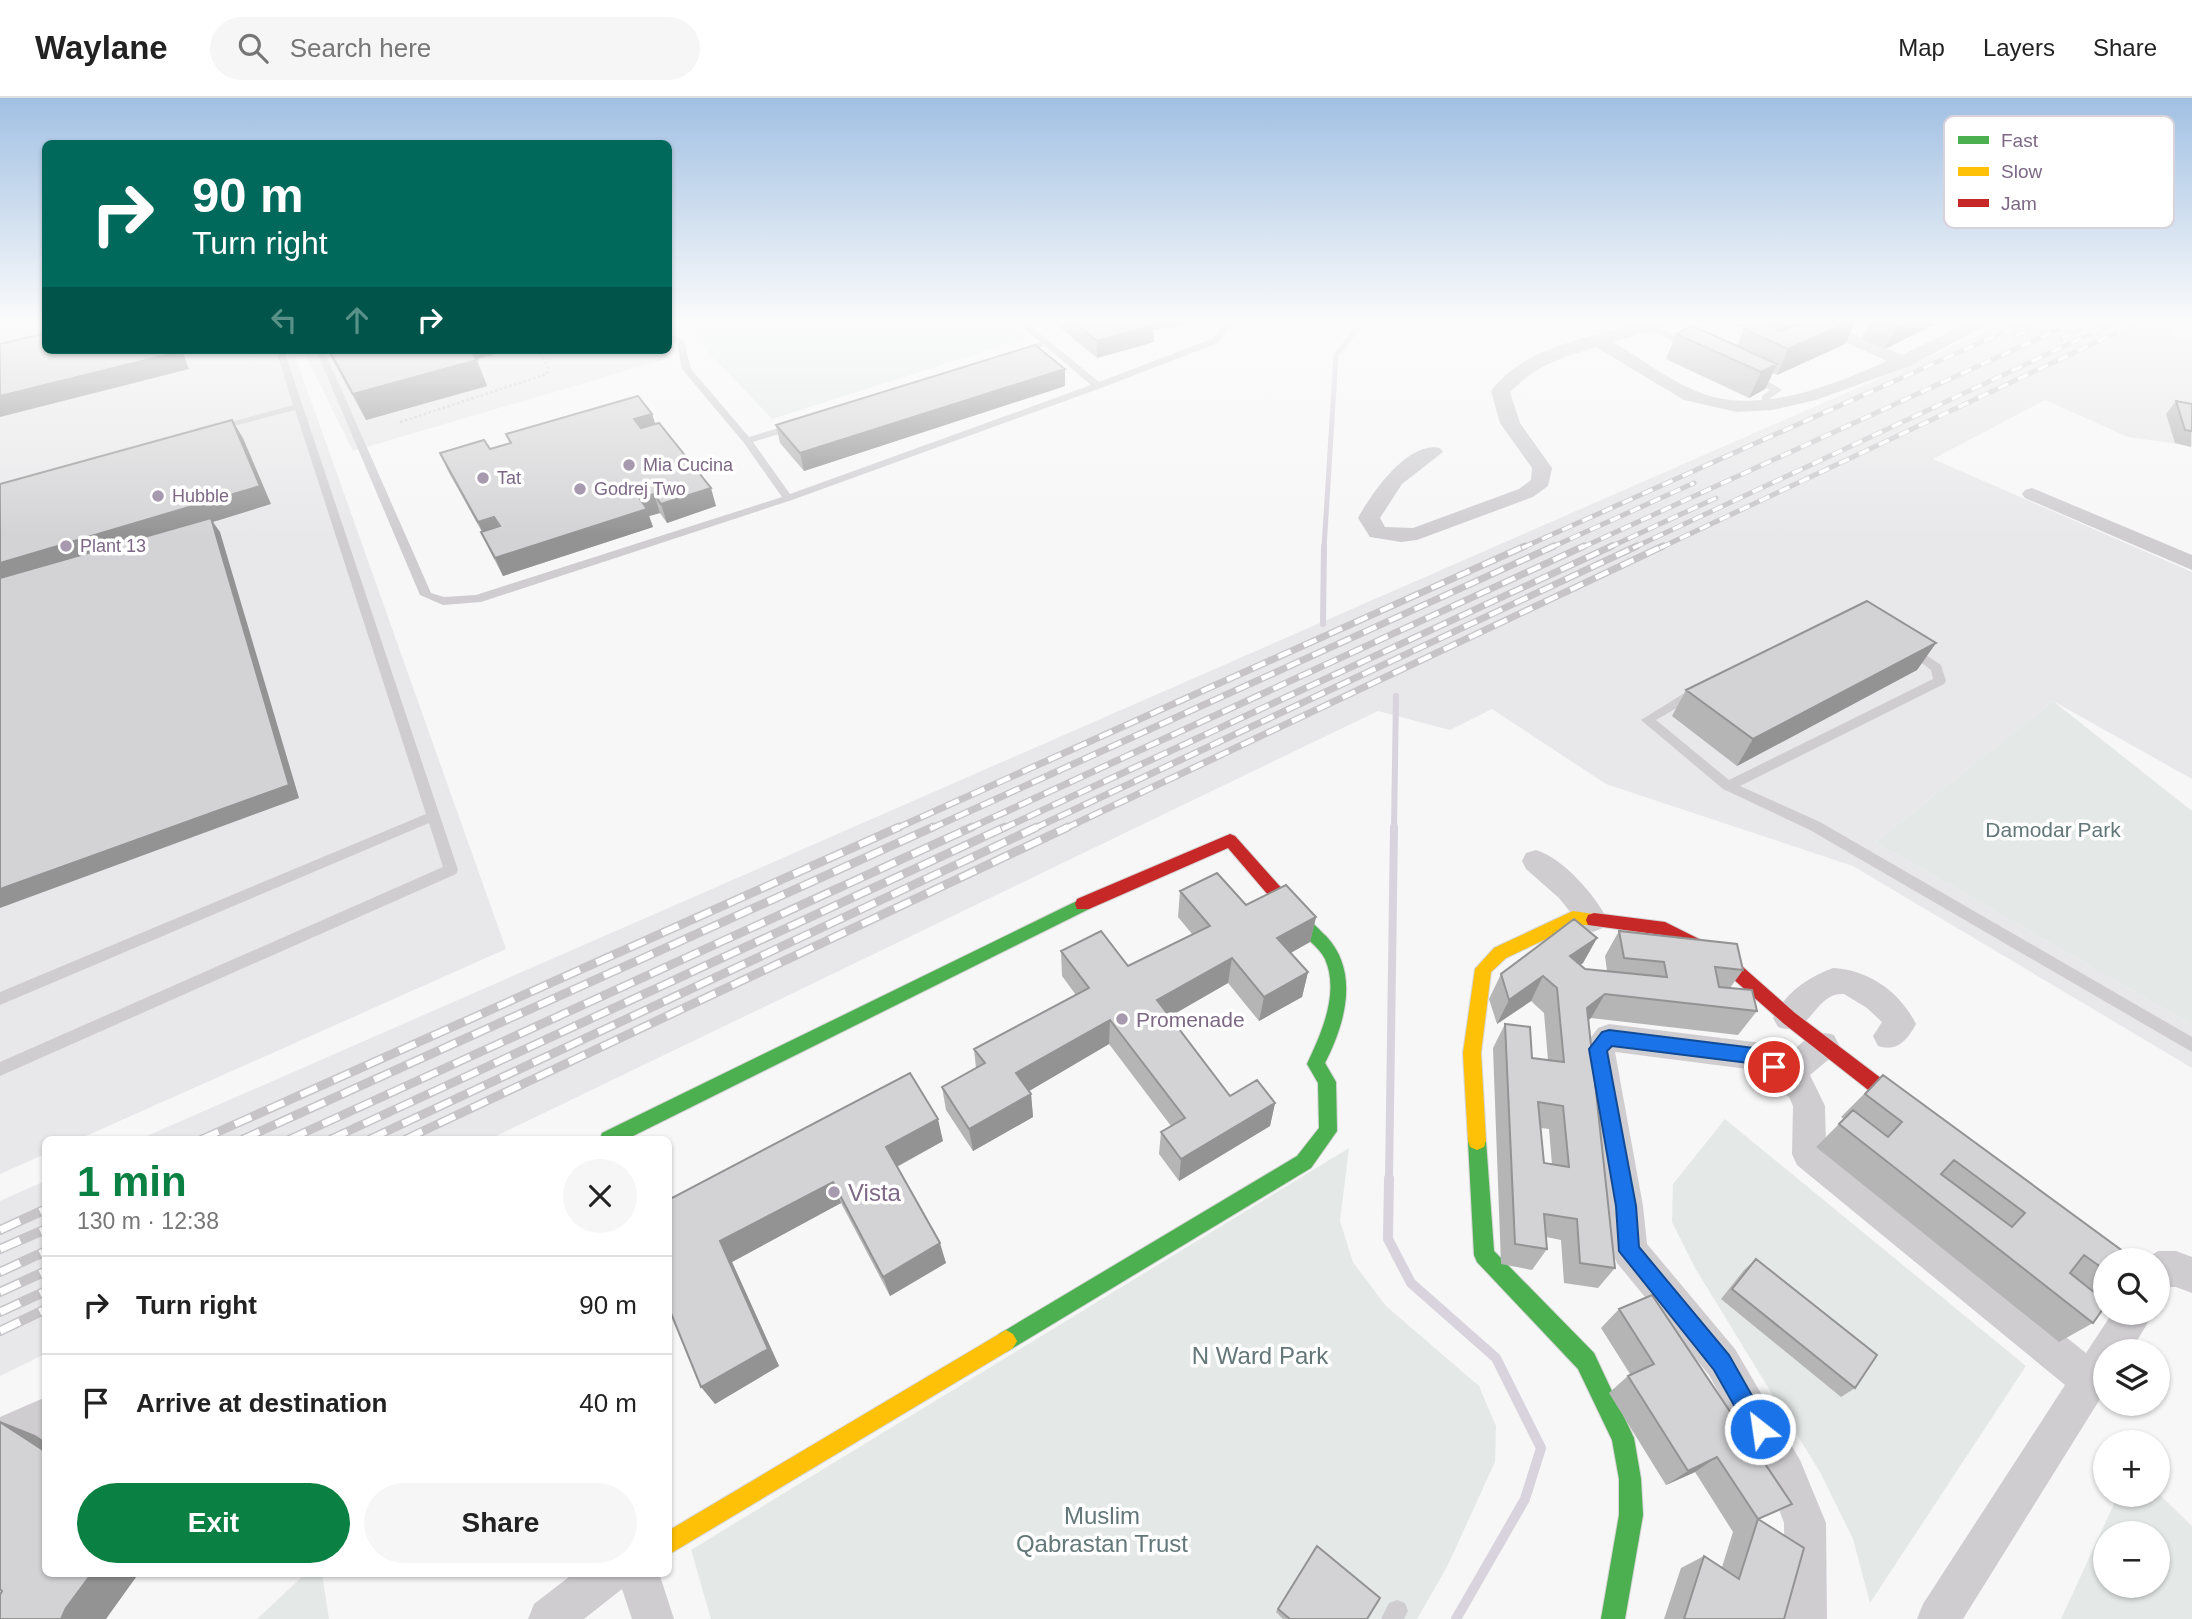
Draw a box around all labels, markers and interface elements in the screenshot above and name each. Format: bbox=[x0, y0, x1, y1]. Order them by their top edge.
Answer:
search box bbox=[210, 17, 700, 80]
text: Waylane bbox=[35, 29, 168, 66]
icon: search bbox=[234, 29, 272, 67]
text: Search here bbox=[290, 33, 431, 63]
text: Map bbox=[1898, 34, 1945, 61]
text: Layers bbox=[1983, 34, 2055, 61]
text: Share bbox=[2093, 34, 2157, 61]
legend bbox=[1944, 116, 2174, 228]
text: Fast bbox=[2001, 130, 2039, 151]
text: Slow bbox=[2001, 161, 2042, 182]
icon: right bbox=[77, 168, 168, 259]
text: 90 m bbox=[192, 168, 304, 222]
text: Jam bbox=[2001, 193, 2037, 214]
text: Turn right bbox=[192, 225, 328, 261]
icon: left bbox=[265, 301, 303, 339]
icon: ahead bbox=[338, 301, 376, 339]
icon: right bbox=[411, 301, 449, 339]
place label: Mia Cucina bbox=[643, 455, 734, 475]
marker: Mia Cucina bbox=[621, 457, 637, 473]
place label: Tat bbox=[497, 468, 521, 488]
marker: Tat bbox=[475, 470, 491, 486]
place label: Godrej Two bbox=[594, 479, 686, 499]
marker: Godrej Two bbox=[572, 481, 588, 497]
place label: Hubble bbox=[172, 486, 229, 506]
marker: Hubble bbox=[150, 488, 166, 504]
place label: Plant 13 bbox=[80, 536, 146, 556]
marker: Plant 13 bbox=[58, 538, 74, 554]
park label: Damodar Park bbox=[1985, 818, 2121, 841]
place label: Promenade bbox=[1136, 1008, 1245, 1031]
marker: Promenade bbox=[1114, 1011, 1130, 1027]
pin bbox=[1744, 1037, 1804, 1097]
icon: arrive bbox=[1755, 1048, 1793, 1086]
text: 1 min bbox=[77, 1158, 187, 1205]
button: close bbox=[563, 1159, 637, 1233]
place label: Vista bbox=[848, 1179, 902, 1206]
marker: Vista bbox=[826, 1184, 842, 1200]
text: 130 m · 12:38 bbox=[77, 1208, 219, 1234]
map controls bbox=[2093, 1248, 2170, 1598]
button: search bbox=[2093, 1248, 2170, 1325]
icon: right bbox=[77, 1286, 115, 1324]
text: Turn right bbox=[136, 1290, 257, 1320]
text: 90 m bbox=[579, 1290, 637, 1320]
button: layers bbox=[2093, 1339, 2170, 1416]
park label: N Ward Park bbox=[1192, 1342, 1329, 1369]
icon: arrive bbox=[77, 1384, 115, 1422]
text: Arrive at destination bbox=[136, 1388, 387, 1418]
text: 40 m bbox=[579, 1388, 637, 1418]
position arrow bbox=[1723, 1392, 1797, 1466]
button: + bbox=[2093, 1430, 2170, 1507]
button: Exit bbox=[77, 1483, 350, 1563]
button: Share bbox=[364, 1483, 637, 1563]
park label: Muslim Qabrastan Trust bbox=[1016, 1502, 1188, 1557]
button: − bbox=[2093, 1521, 2170, 1598]

